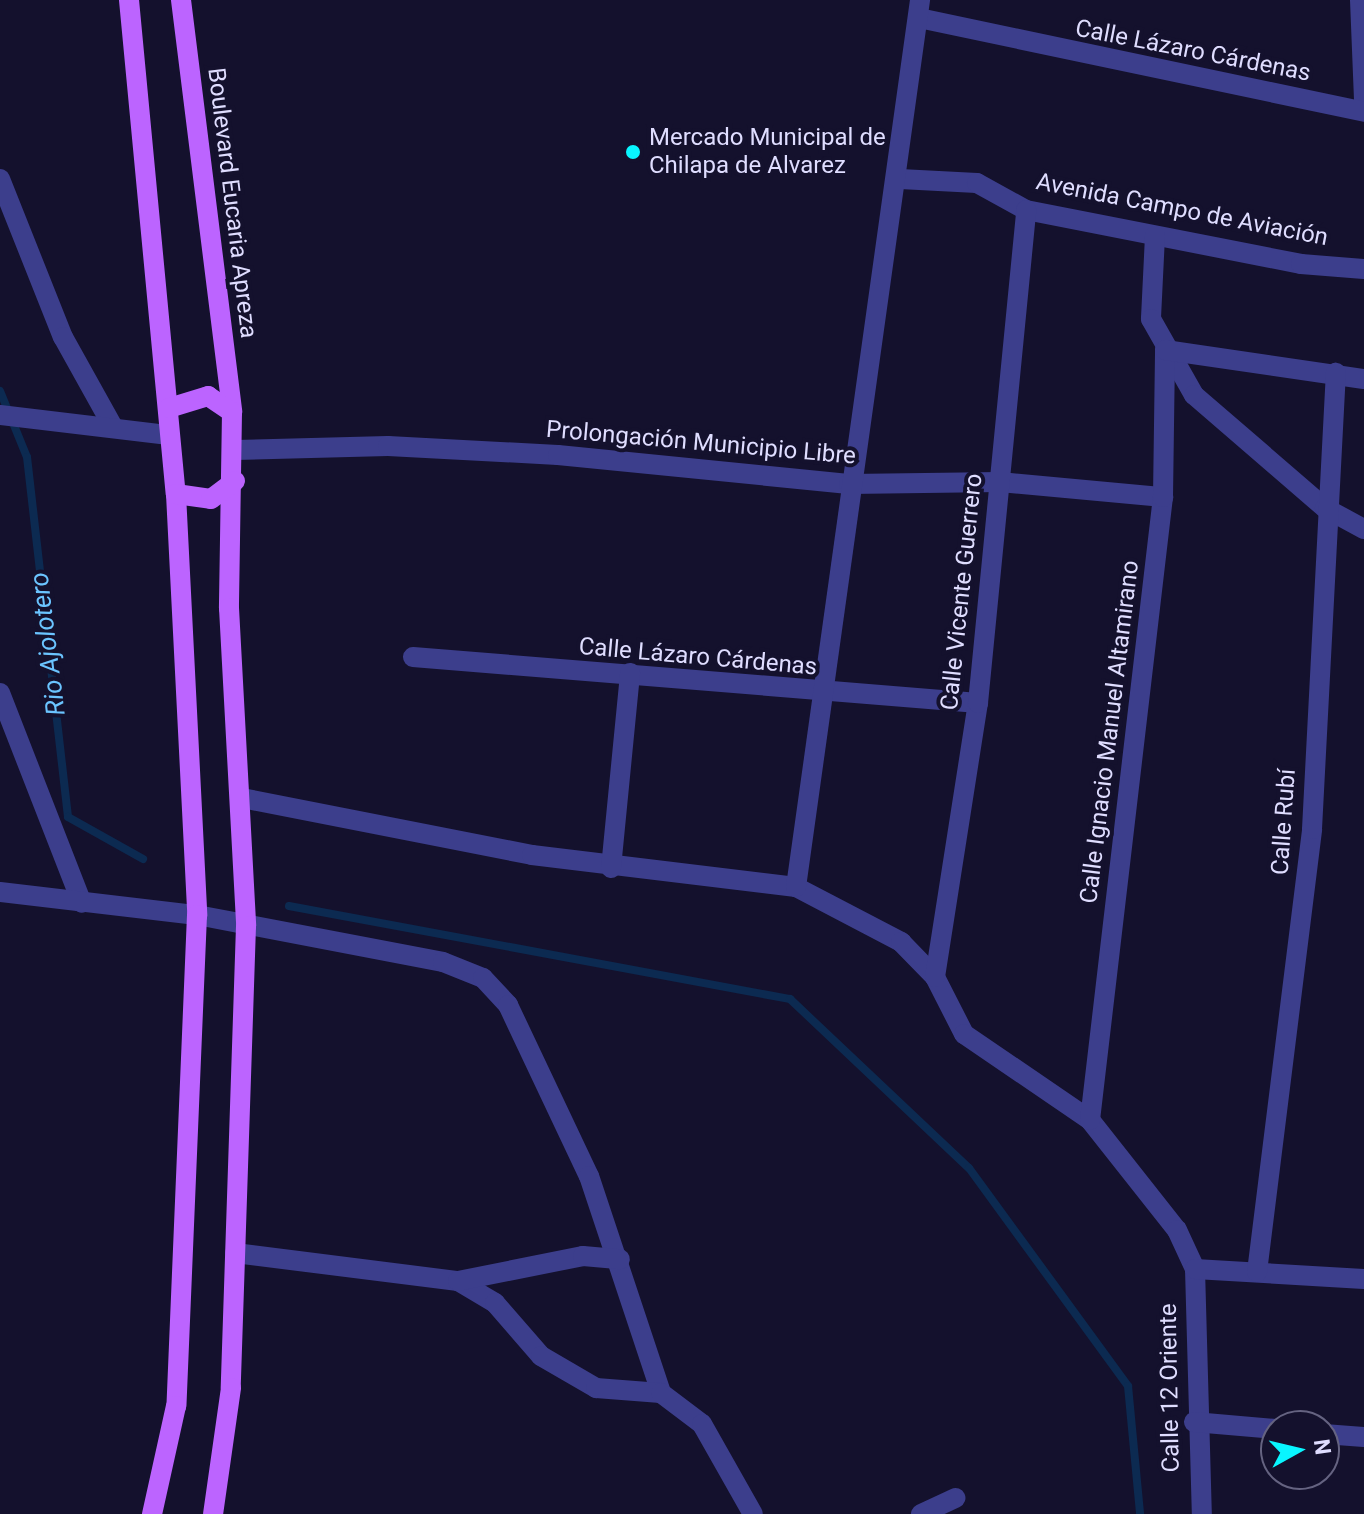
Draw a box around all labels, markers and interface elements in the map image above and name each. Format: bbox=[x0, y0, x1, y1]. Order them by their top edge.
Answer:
street label: Calle Lázaro Cárdenas bbox=[1073, 14, 1313, 88]
street label: Boulevard Eucaria Apreza bbox=[201, 66, 263, 340]
place label: Mercado Municipal de Chilapa de Alvarez bbox=[649, 124, 886, 180]
marker: Mercado Municipal de Chilapa de Alvarez bbox=[624, 143, 642, 161]
street label: Avenida Campo de Aviación bbox=[1034, 168, 1330, 252]
street label: Prolongación Municipio Libre bbox=[545, 415, 857, 471]
street label: Calle Vicente Guerrero bbox=[935, 472, 989, 712]
street label: Calle Ignacio Manuel Altamirano bbox=[1075, 559, 1145, 905]
water label: Rio Ajolotero bbox=[24, 571, 72, 717]
street label: Calle Lázaro Cárdenas bbox=[578, 632, 818, 682]
street label: Calle Rubí bbox=[1266, 768, 1302, 876]
street label: Calle 12 Oriente bbox=[1154, 1303, 1186, 1473]
north arrow bbox=[1260, 1410, 1340, 1490]
text: N bbox=[1309, 1437, 1336, 1456]

